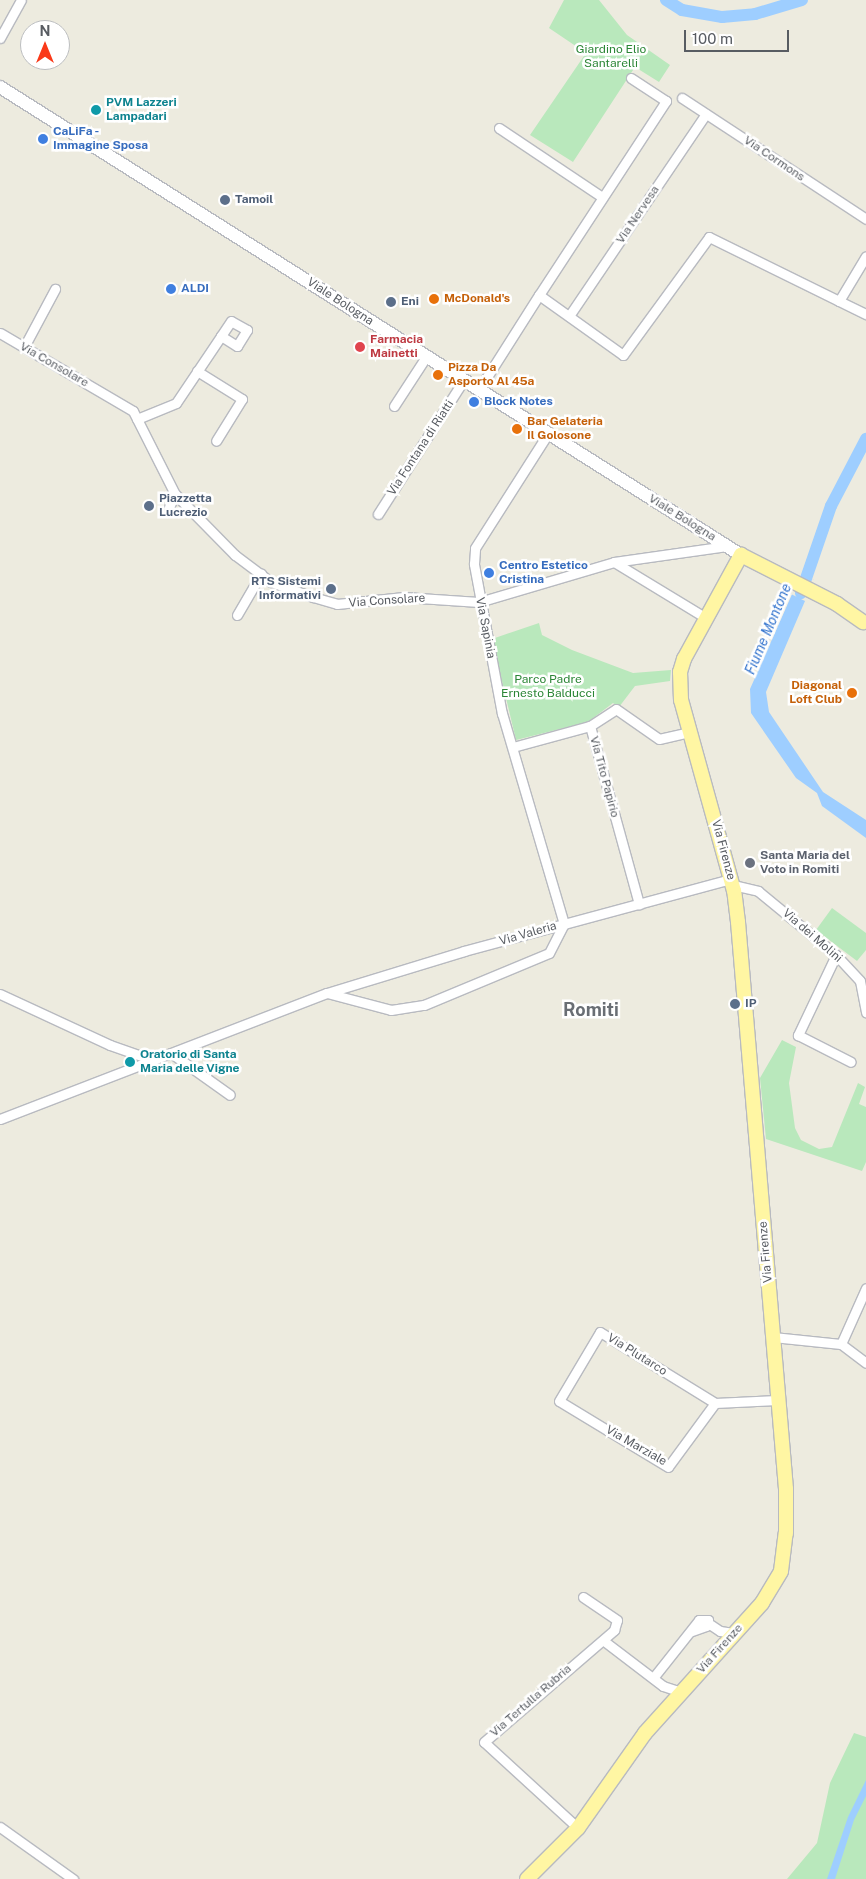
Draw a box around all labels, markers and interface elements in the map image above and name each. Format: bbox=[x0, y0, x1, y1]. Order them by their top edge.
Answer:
north arrow bbox=[20, 20, 70, 70]
scale bar bbox=[686, 20, 791, 52]
text: N bbox=[40, 23, 50, 39]
text: 100 m bbox=[692, 30, 733, 47]
park label: Giardino Elio Santarelli bbox=[576, 43, 646, 71]
place label: PVM Lazzeri Lampadari bbox=[106, 96, 177, 124]
marker: PVM Lazzeri Lampadari bbox=[90, 104, 102, 116]
place label: CaLiFa - Immagine Sposa bbox=[53, 125, 148, 153]
marker: CaLiFa - Immagine Sposa bbox=[37, 133, 49, 145]
street label: Via Cormons bbox=[741, 133, 807, 185]
street label: Via Nervesa bbox=[613, 183, 663, 247]
place label: Tamoil bbox=[235, 193, 273, 207]
marker: Tamoil bbox=[219, 194, 231, 206]
street label: Viale Bologna bbox=[304, 275, 376, 329]
place label: ALDI bbox=[181, 282, 209, 296]
marker: ALDI bbox=[165, 283, 177, 295]
place label: McDonald's bbox=[444, 292, 510, 306]
marker: McDonald's bbox=[428, 293, 440, 305]
place label: Eni bbox=[401, 295, 419, 309]
marker: Eni bbox=[385, 296, 397, 308]
place label: Farmacia Mainetti bbox=[370, 333, 423, 361]
street label: Via Consolare bbox=[17, 340, 91, 390]
marker: Farmacia Mainetti bbox=[354, 341, 366, 353]
place label: Pizza Da Asporto Al 45a bbox=[448, 361, 534, 389]
marker: Pizza Da Asporto Al 45a bbox=[432, 369, 444, 381]
place label: Block Notes bbox=[484, 395, 553, 409]
marker: Block Notes bbox=[468, 396, 480, 408]
street label: Via Fontana di Riatti bbox=[385, 398, 457, 498]
place label: Bar Gelateria Il Golosone bbox=[527, 415, 603, 443]
marker: Bar Gelateria Il Golosone bbox=[511, 423, 523, 435]
place label: Piazzetta Lucrezio bbox=[159, 492, 212, 520]
street label: Viale Bologna bbox=[646, 492, 718, 544]
marker: Piazzetta Lucrezio bbox=[143, 500, 155, 512]
place label: Centro Estetico Cristina bbox=[499, 559, 588, 587]
marker: Centro Estetico Cristina bbox=[483, 567, 495, 579]
place label: RTS Sistemi Informativi bbox=[251, 575, 321, 603]
water label: Fiume Montone bbox=[741, 581, 795, 677]
marker: RTS Sistemi Informativi bbox=[325, 583, 337, 595]
street label: Via Consolare bbox=[348, 591, 426, 611]
street label: Via Sapinia bbox=[472, 596, 498, 660]
park label: Parco Padre Ernesto Balducci bbox=[501, 673, 595, 701]
place label: Diagonal Loft Club bbox=[789, 679, 842, 707]
marker: Diagonal Loft Club bbox=[846, 687, 858, 699]
street label: Via Tito Papirio bbox=[586, 735, 622, 819]
street label: Via Firenze bbox=[708, 818, 738, 882]
place label: Santa Maria del Voto in Romiti bbox=[760, 849, 850, 877]
marker: Santa Maria del Voto in Romiti bbox=[744, 857, 756, 869]
street label: Via dei Molini bbox=[779, 906, 845, 966]
street label: Via Valeria bbox=[498, 919, 558, 949]
place label: IP bbox=[745, 997, 757, 1011]
marker: IP bbox=[729, 998, 741, 1010]
district label: Romiti bbox=[563, 999, 619, 1021]
place label: Oratorio di Santa Maria delle Vigne bbox=[140, 1048, 240, 1076]
marker: Oratorio di Santa Maria delle Vigne bbox=[124, 1056, 136, 1068]
street label: Via Firenze bbox=[756, 1221, 776, 1283]
street label: Via Plutarco bbox=[604, 1331, 670, 1379]
street label: Via Marziale bbox=[603, 1423, 669, 1469]
street label: Via Firenze bbox=[694, 1621, 746, 1677]
street label: Via Tertulla Rubria bbox=[487, 1662, 575, 1740]

